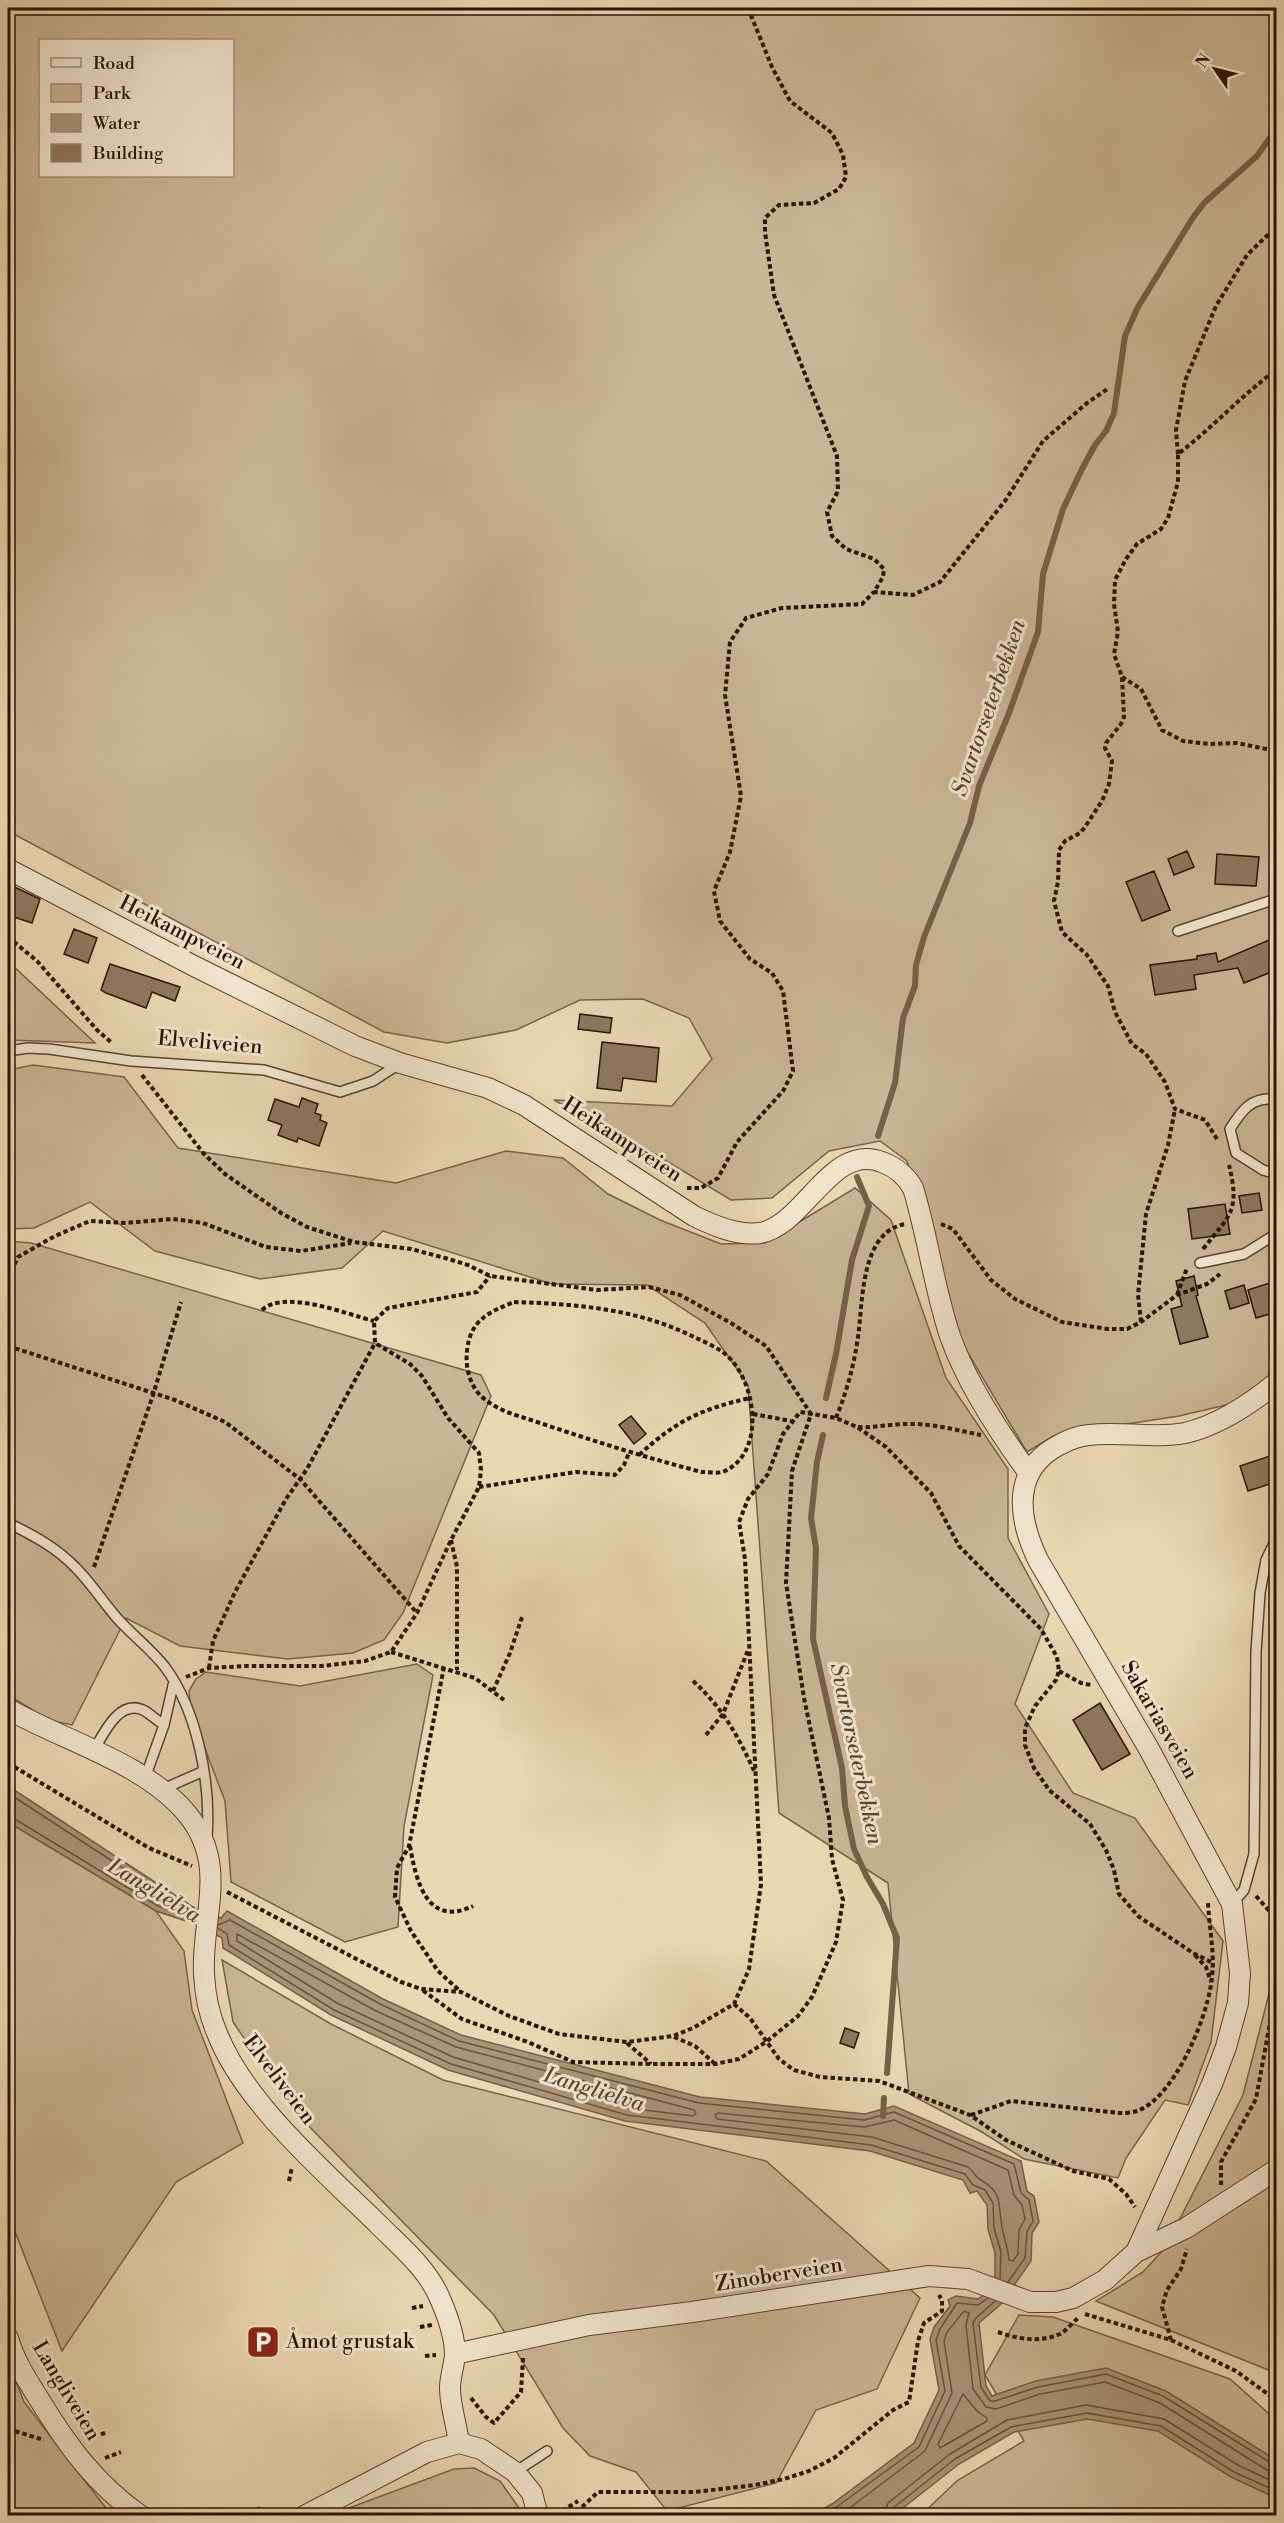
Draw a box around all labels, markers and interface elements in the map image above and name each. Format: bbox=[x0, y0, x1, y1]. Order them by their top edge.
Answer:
legend bbox=[39, 39, 234, 177]
north arrow bbox=[1185, 39, 1245, 99]
text: N bbox=[1192, 50, 1216, 72]
text: Road bbox=[93, 52, 136, 75]
text: Park bbox=[93, 82, 132, 105]
text: Water bbox=[92, 112, 141, 135]
text: Building bbox=[92, 142, 164, 165]
water label: Svartorseterbekken bbox=[946, 615, 1032, 800]
street label: Heikampveien bbox=[115, 890, 250, 976]
street label: Elveliveien bbox=[156, 1025, 264, 1061]
street label: Heikampveien bbox=[557, 1092, 687, 1189]
street label: Sakariasveien bbox=[1115, 1656, 1204, 1784]
water label: Svartorseterbekken bbox=[824, 1661, 889, 1848]
water label: Langlielva bbox=[102, 1852, 206, 1930]
street label: Elveliveien bbox=[237, 2030, 321, 2130]
water label: Langlielva bbox=[540, 2062, 648, 2118]
street label: Zinoberveien bbox=[714, 2252, 845, 2298]
parking icon: Åmot grustak bbox=[245, 2324, 281, 2360]
place label: Åmot grustak bbox=[285, 2327, 415, 2355]
street label: Langliveien bbox=[26, 2336, 106, 2446]

